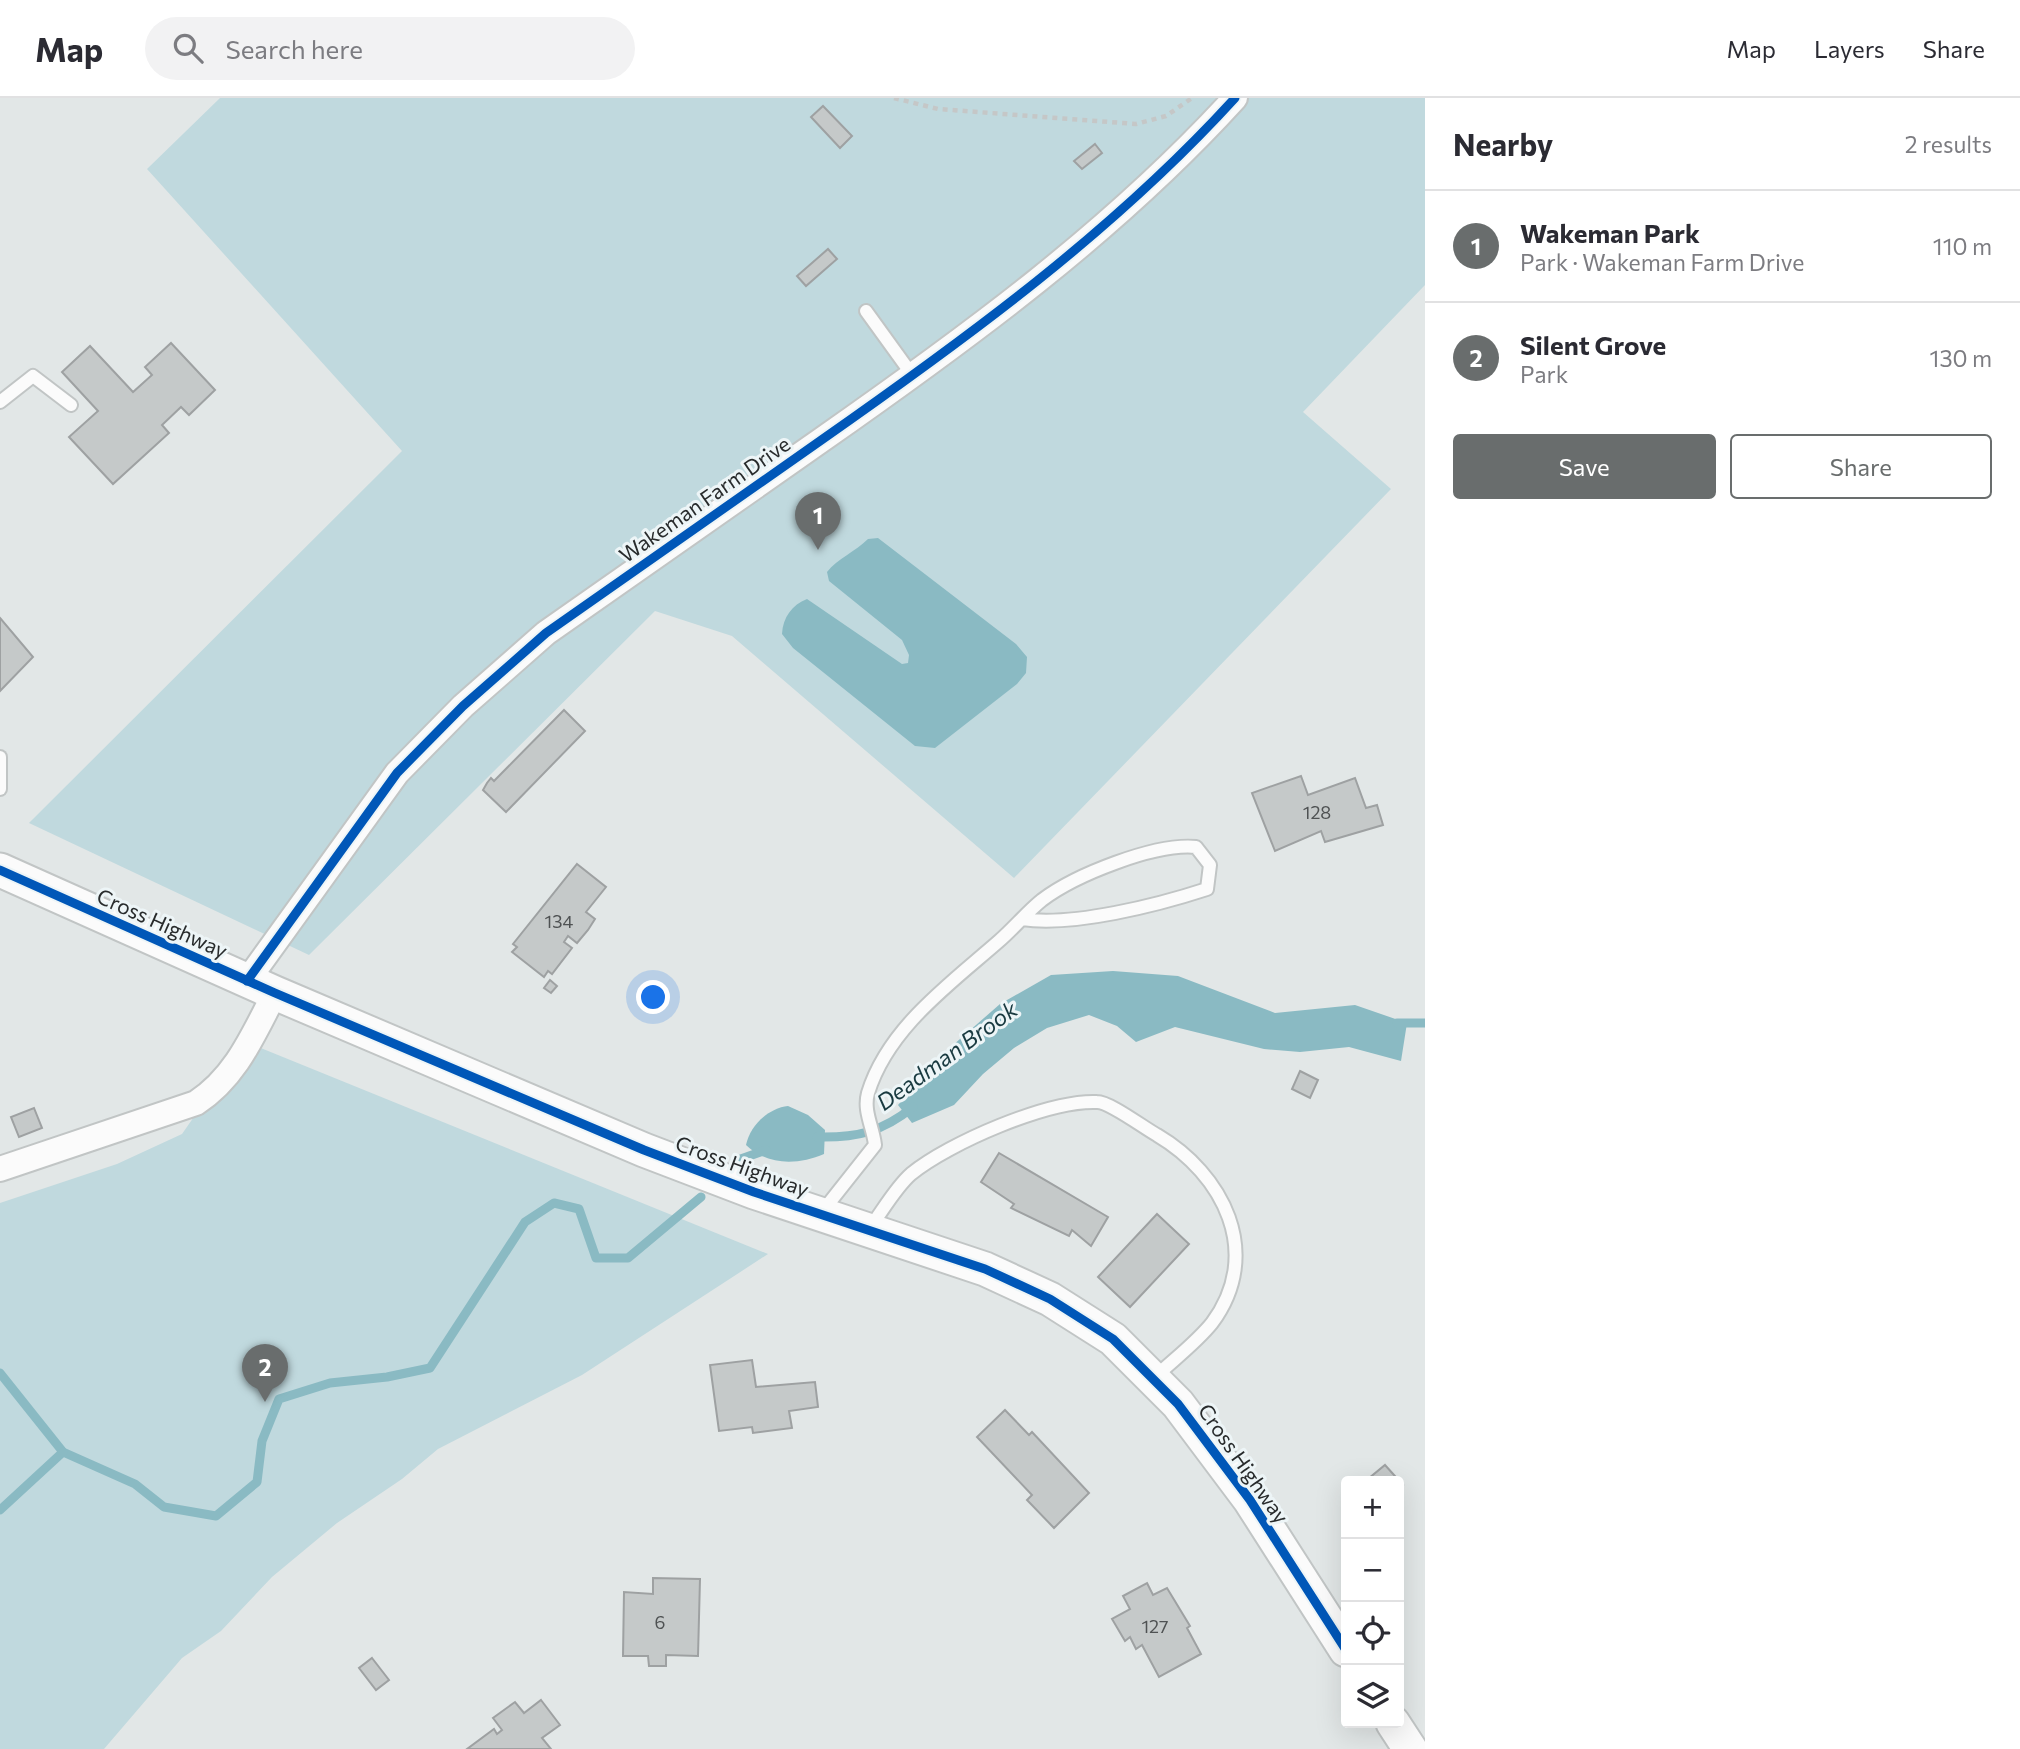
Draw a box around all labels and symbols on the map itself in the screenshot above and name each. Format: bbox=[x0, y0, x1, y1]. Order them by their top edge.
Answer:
street label: Wakeman Farm Drive bbox=[614, 430, 794, 567]
pin: 1 bbox=[795, 492, 841, 550]
house number: 128 bbox=[1303, 801, 1331, 823]
street label: Cross Highway bbox=[93, 883, 232, 963]
house number: 134 bbox=[545, 910, 574, 932]
your location bbox=[636, 980, 670, 1014]
water label: Deadman Brook bbox=[870, 994, 1023, 1116]
street label: Cross Highway bbox=[672, 1130, 813, 1201]
pin: 2 bbox=[242, 1344, 288, 1402]
street label: Cross Highway bbox=[1194, 1398, 1295, 1528]
house number: 6 bbox=[655, 1611, 665, 1633]
house number: 127 bbox=[1141, 1615, 1169, 1637]

